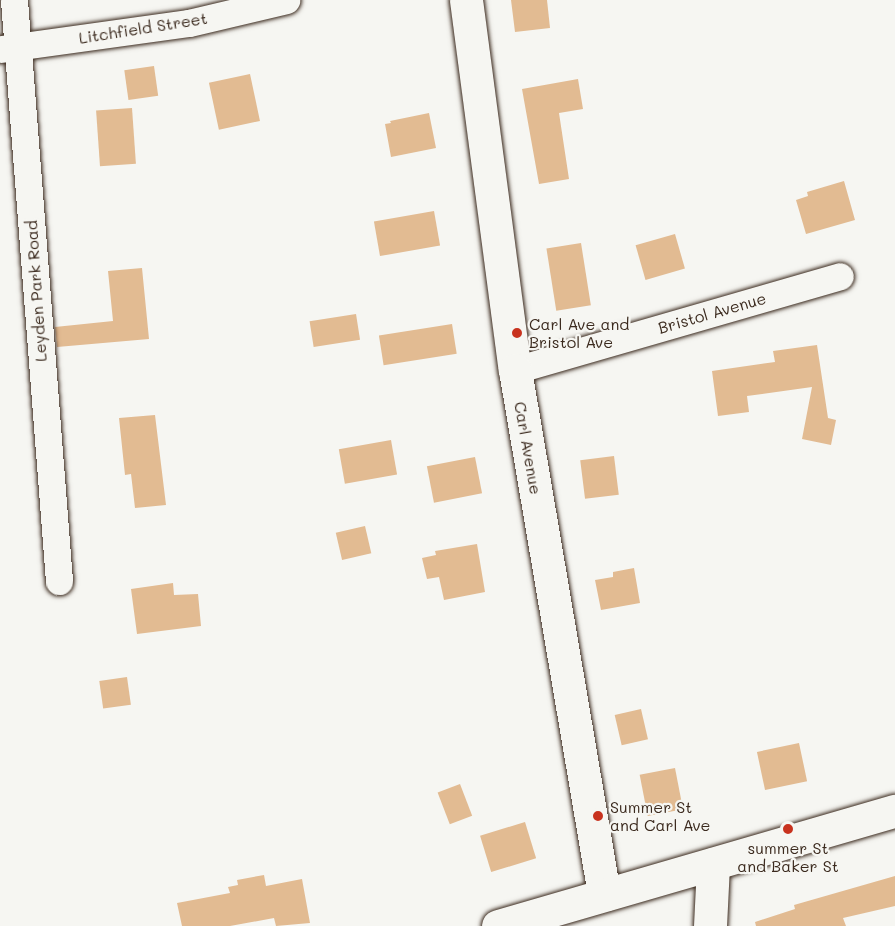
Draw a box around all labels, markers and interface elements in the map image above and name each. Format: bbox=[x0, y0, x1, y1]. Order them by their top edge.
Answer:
street label: Litchfield Street bbox=[77, 8, 209, 48]
street label: Leyden Park Road bbox=[21, 220, 51, 362]
street label: Bristol Avenue bbox=[656, 288, 768, 338]
place label: Carl Ave and Bristol Ave bbox=[529, 314, 629, 352]
marker: Carl Ave and Bristol Ave bbox=[510, 326, 524, 340]
street label: Carl Avenue bbox=[510, 400, 546, 496]
place label: Summer St and Carl Ave bbox=[610, 797, 710, 835]
marker: Summer St and Carl Ave bbox=[591, 809, 605, 823]
marker: summer St and Baker St bbox=[781, 822, 795, 836]
place label: summer St and Baker St bbox=[737, 838, 839, 876]

